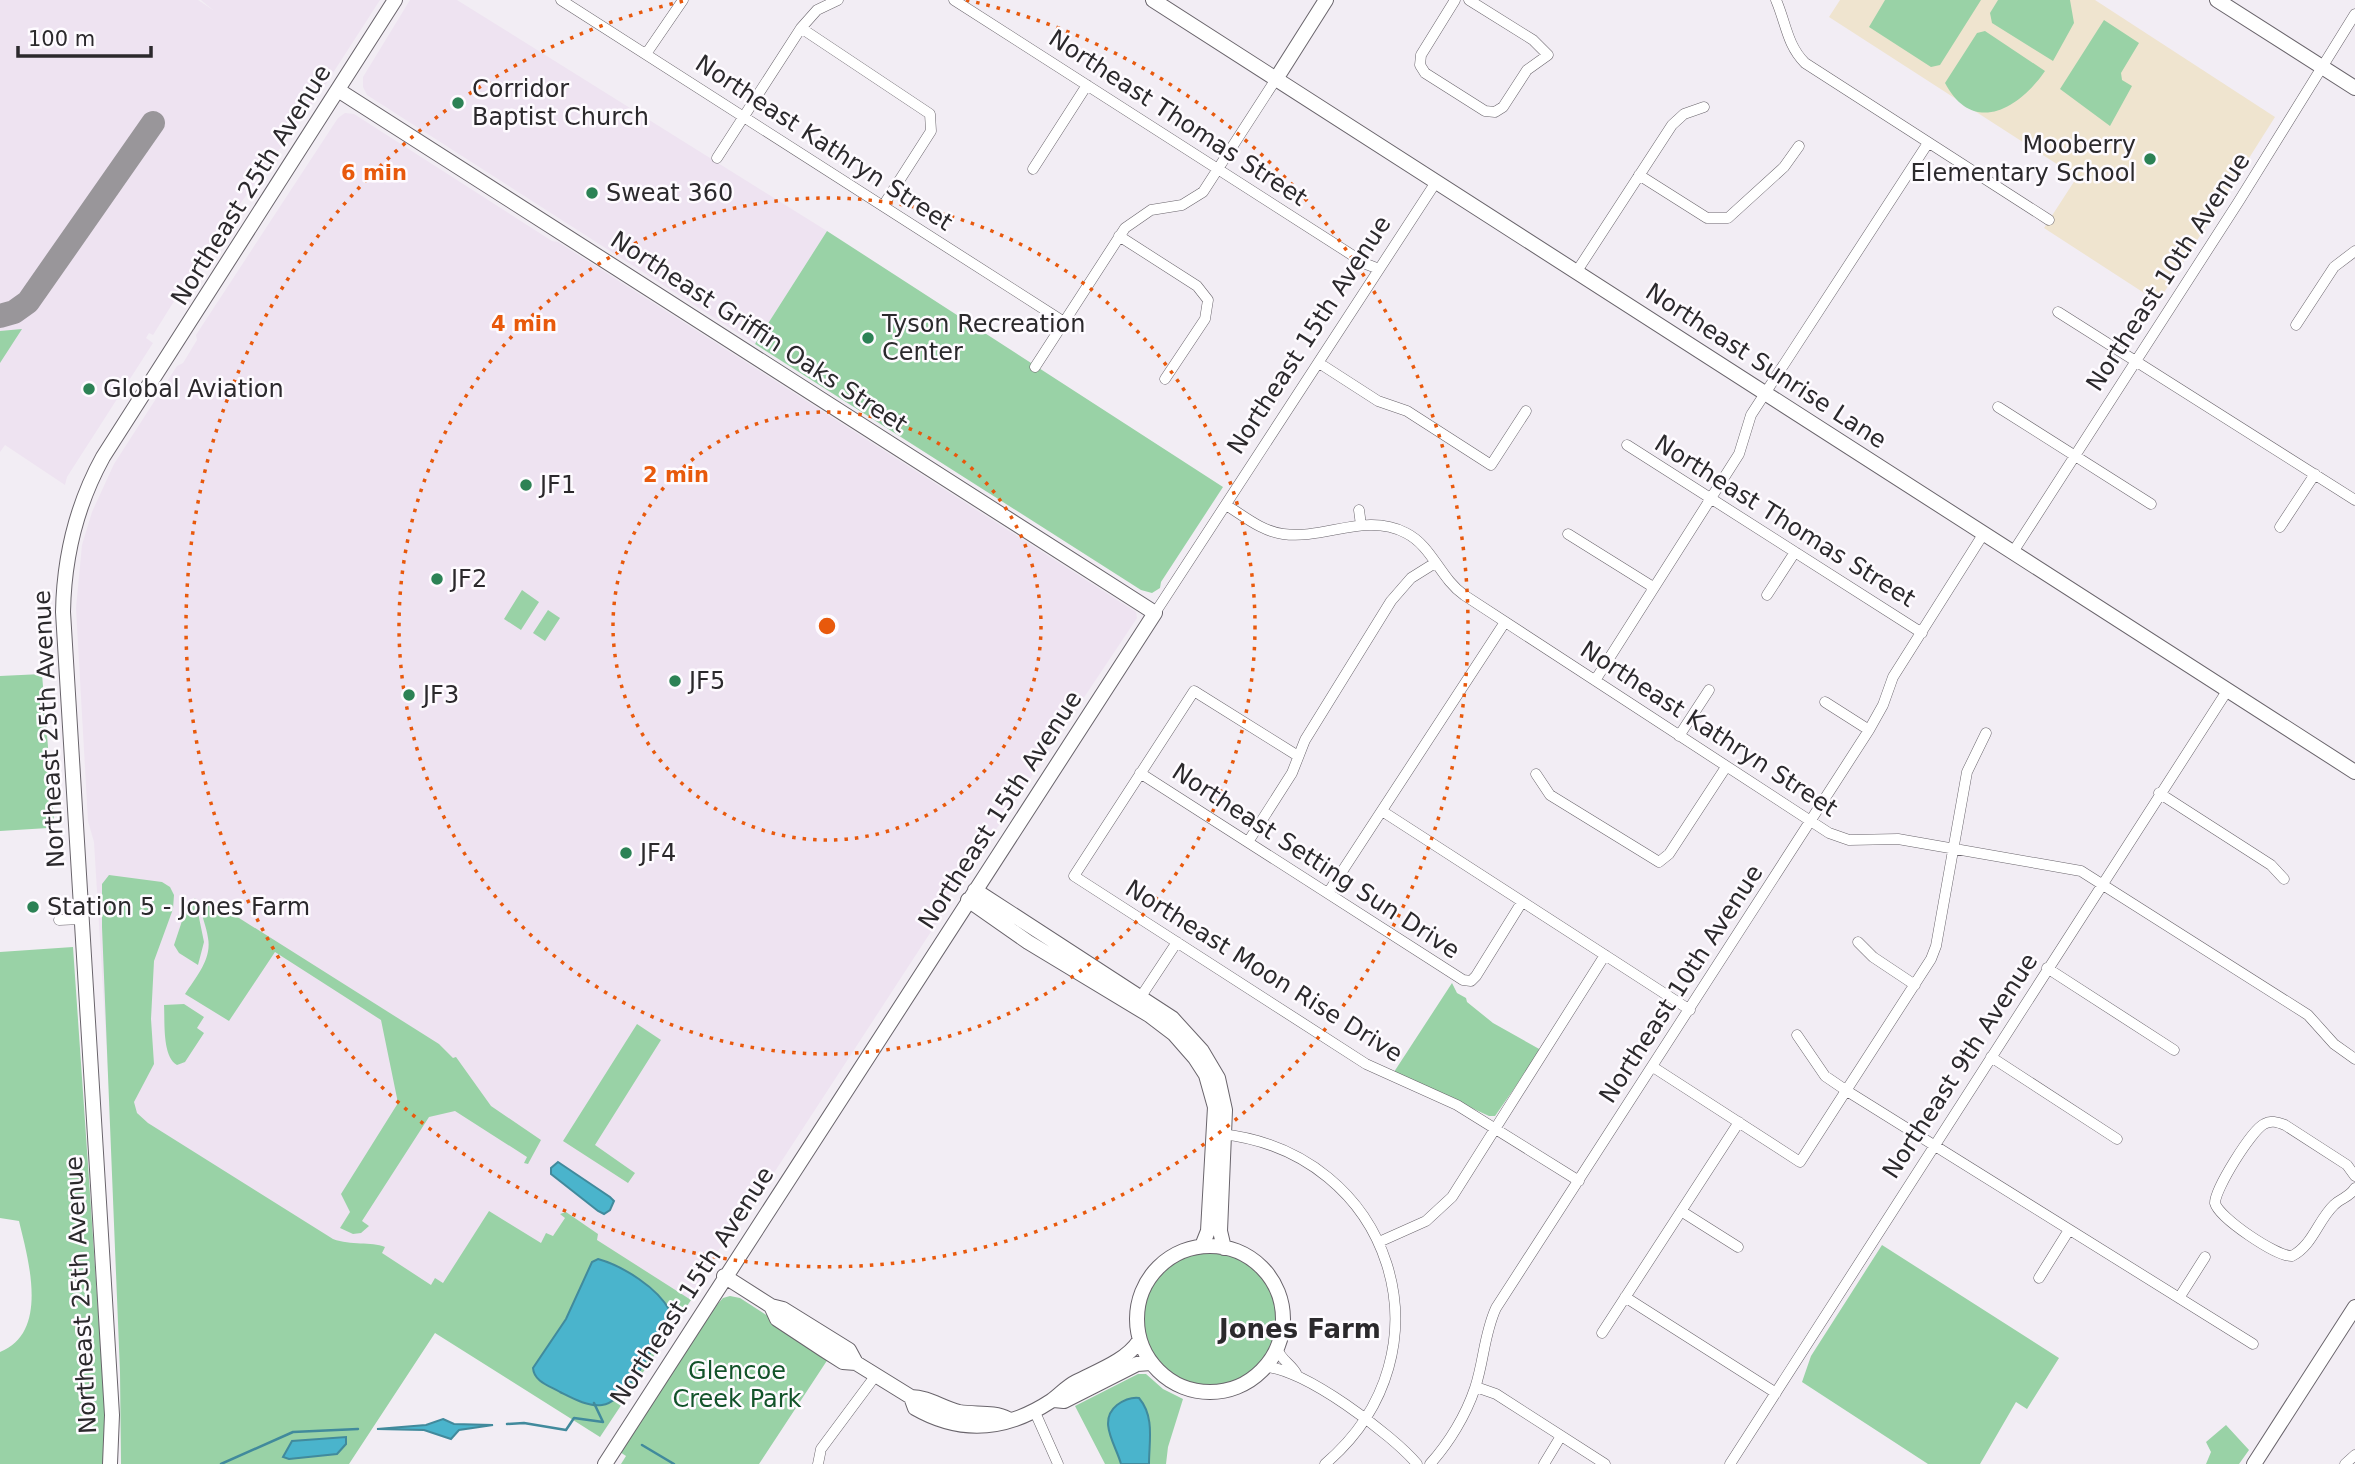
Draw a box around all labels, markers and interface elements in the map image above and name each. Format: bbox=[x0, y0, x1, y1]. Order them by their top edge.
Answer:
scale bar bbox=[18, 14, 150, 58]
street label: Northeast Thomas Street bbox=[1044, 24, 1312, 212]
text: 100 m bbox=[28, 27, 95, 51]
street label: Northeast Kathryn Street bbox=[690, 49, 958, 237]
street label: Northeast 25th Avenue bbox=[165, 60, 337, 310]
place label: Corridor Baptist Church bbox=[472, 75, 649, 131]
marker: Corridor Baptist Church bbox=[450, 95, 466, 111]
place label: Mooberry Elementary School bbox=[1911, 131, 2136, 187]
street label: Northeast 10th Avenue bbox=[2081, 148, 2255, 396]
marker: Mooberry Elementary School bbox=[2142, 151, 2158, 167]
text: 6 min bbox=[341, 161, 407, 185]
place label: Sweat 360 bbox=[606, 179, 733, 207]
marker: Sweat 360 bbox=[584, 185, 600, 201]
street label: Northeast 15th Avenue bbox=[1222, 211, 1396, 459]
street label: Northeast Griffin Oaks Street bbox=[605, 226, 913, 438]
street label: Northeast Sunrise Lane bbox=[1640, 278, 1892, 454]
place label: Tyson Recreation Center bbox=[881, 310, 1086, 366]
text: 4 min bbox=[491, 312, 557, 336]
marker: Tyson Recreation Center bbox=[860, 330, 876, 346]
place label: Global Aviation bbox=[103, 375, 284, 403]
marker: Global Aviation bbox=[81, 381, 97, 397]
street label: Northeast Thomas Street bbox=[1650, 429, 1920, 613]
text: 2 min bbox=[643, 463, 709, 487]
place label: JF1 bbox=[538, 471, 576, 499]
marker: JF1 bbox=[518, 477, 534, 493]
place label: JF2 bbox=[449, 565, 487, 593]
marker: JF2 bbox=[429, 571, 445, 587]
street label: Northeast 25th Avenue bbox=[28, 589, 70, 869]
centre of rings bbox=[815, 614, 839, 638]
street label: Northeast Kathryn Street bbox=[1575, 635, 1843, 823]
place label: JF5 bbox=[687, 667, 725, 695]
marker: JF5 bbox=[667, 673, 683, 689]
place label: JF3 bbox=[421, 681, 459, 709]
street label: Northeast 15th Avenue bbox=[913, 686, 1087, 934]
marker: JF3 bbox=[401, 687, 417, 703]
street label: Northeast Setting Sun Drive bbox=[1167, 757, 1465, 965]
place label: JF4 bbox=[638, 839, 676, 867]
marker: JF4 bbox=[618, 845, 634, 861]
street label: Northeast 10th Avenue bbox=[1594, 860, 1768, 1108]
street label: Northeast Moon Rise Drive bbox=[1120, 874, 1408, 1068]
place label: Station 5 - Jones Farm bbox=[47, 893, 310, 921]
marker: Station 5 - Jones Farm bbox=[25, 899, 41, 915]
street label: Northeast 9th Avenue bbox=[1877, 948, 2043, 1184]
street label: Northeast 25th Avenue bbox=[60, 1155, 102, 1435]
street label: Northeast 15th Avenue bbox=[605, 1162, 779, 1410]
district label: Jones Farm bbox=[1217, 1314, 1381, 1344]
park label: Glencoe Creek Park bbox=[672, 1357, 802, 1413]

